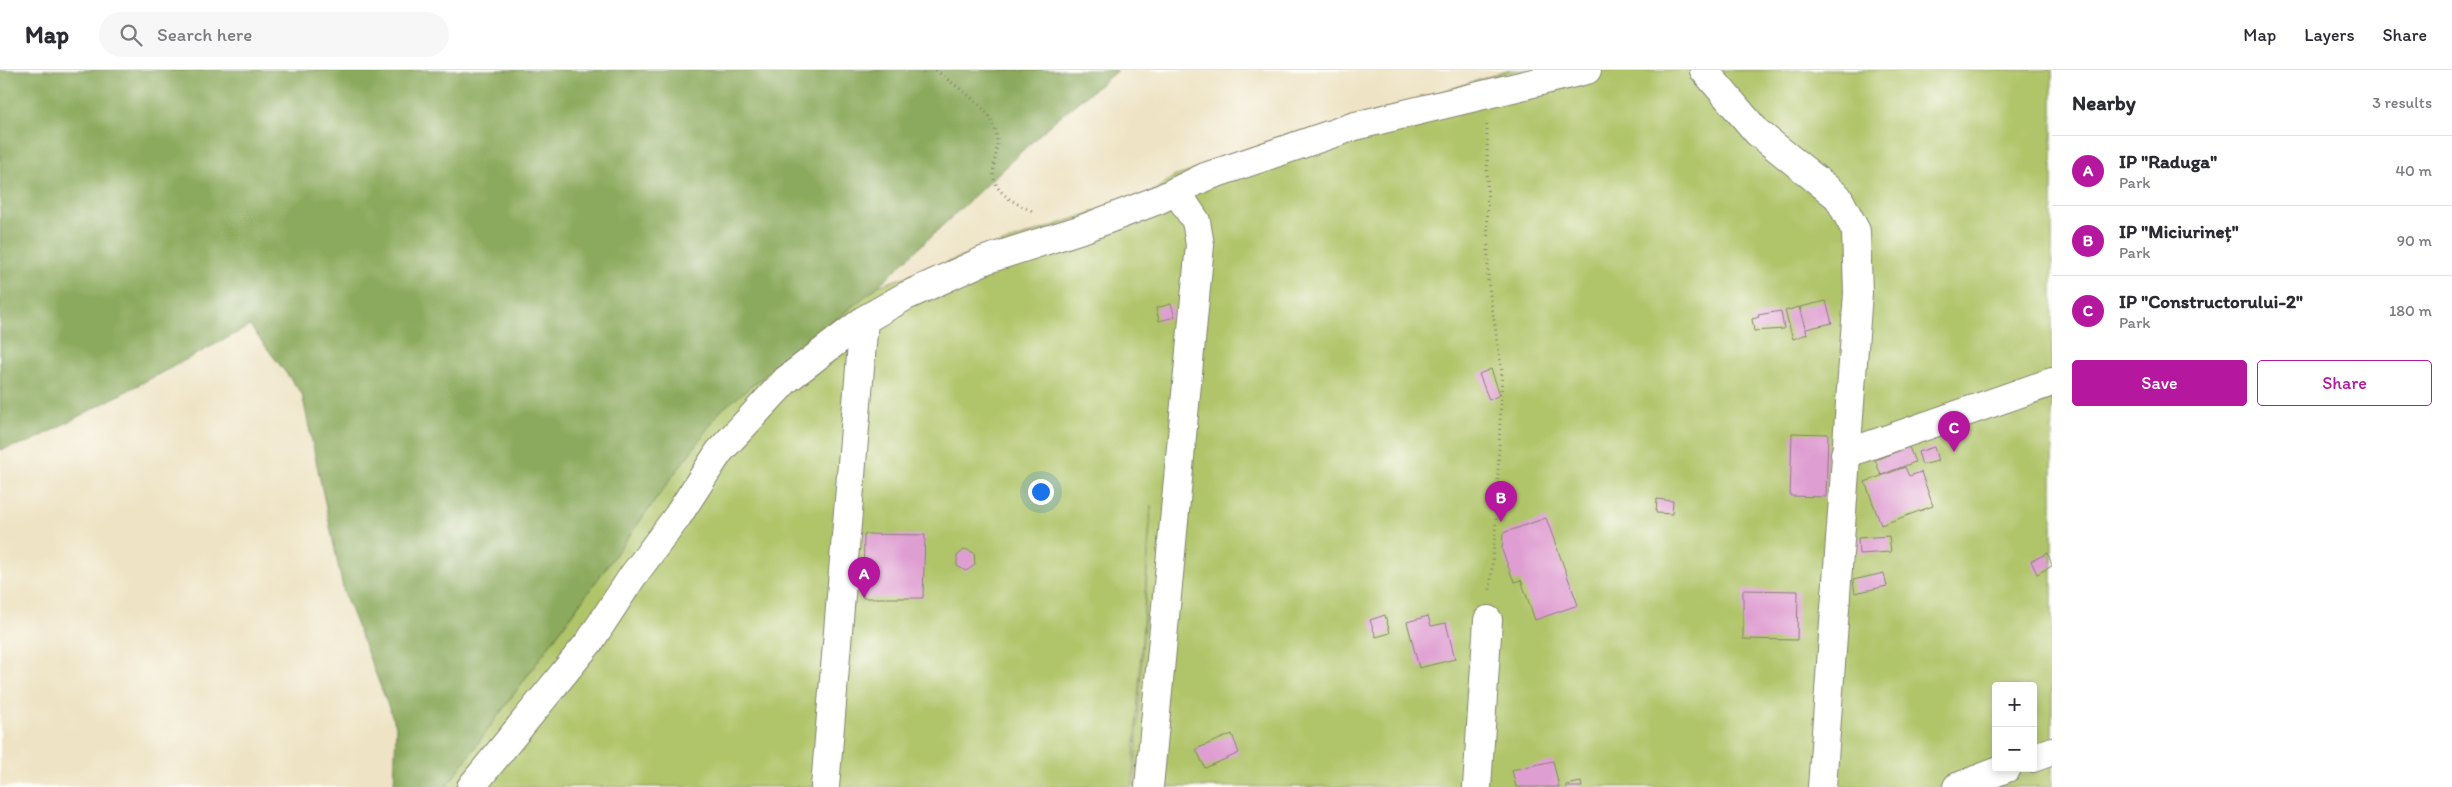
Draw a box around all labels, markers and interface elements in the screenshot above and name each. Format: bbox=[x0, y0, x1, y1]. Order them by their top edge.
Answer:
search box bbox=[99, 12, 449, 57]
text: Map bbox=[25, 20, 69, 49]
icon: search bbox=[117, 21, 145, 49]
text: Search here bbox=[157, 23, 252, 46]
text: Map bbox=[2243, 24, 2276, 46]
text: Layers bbox=[2304, 24, 2354, 46]
text: Share bbox=[2382, 24, 2427, 46]
text: Nearby bbox=[2072, 90, 2136, 115]
text: 3 results bbox=[2372, 93, 2432, 112]
text: IP "Raduga" bbox=[2119, 150, 2217, 173]
text: A bbox=[2083, 161, 2093, 180]
text: 40 m bbox=[2395, 161, 2432, 180]
text: Park bbox=[2119, 173, 2150, 192]
text: IP "Miciurineț" bbox=[2119, 220, 2239, 243]
text: B bbox=[2083, 231, 2093, 250]
text: 90 m bbox=[2397, 231, 2432, 250]
text: Park bbox=[2119, 243, 2150, 262]
text: IP "Constructorului-2" bbox=[2119, 290, 2303, 313]
text: C bbox=[2083, 301, 2093, 320]
text: 180 m bbox=[2389, 301, 2432, 320]
text: Park bbox=[2119, 313, 2150, 332]
button: Save bbox=[2072, 360, 2247, 406]
button: Share bbox=[2257, 360, 2432, 406]
pin: C bbox=[1938, 411, 1970, 452]
your location bbox=[1028, 479, 1054, 505]
pin: B bbox=[1485, 481, 1517, 522]
pin: A bbox=[848, 557, 880, 598]
map controls bbox=[1992, 682, 2037, 772]
button: + bbox=[1992, 682, 2037, 727]
button: − bbox=[1992, 727, 2037, 772]

